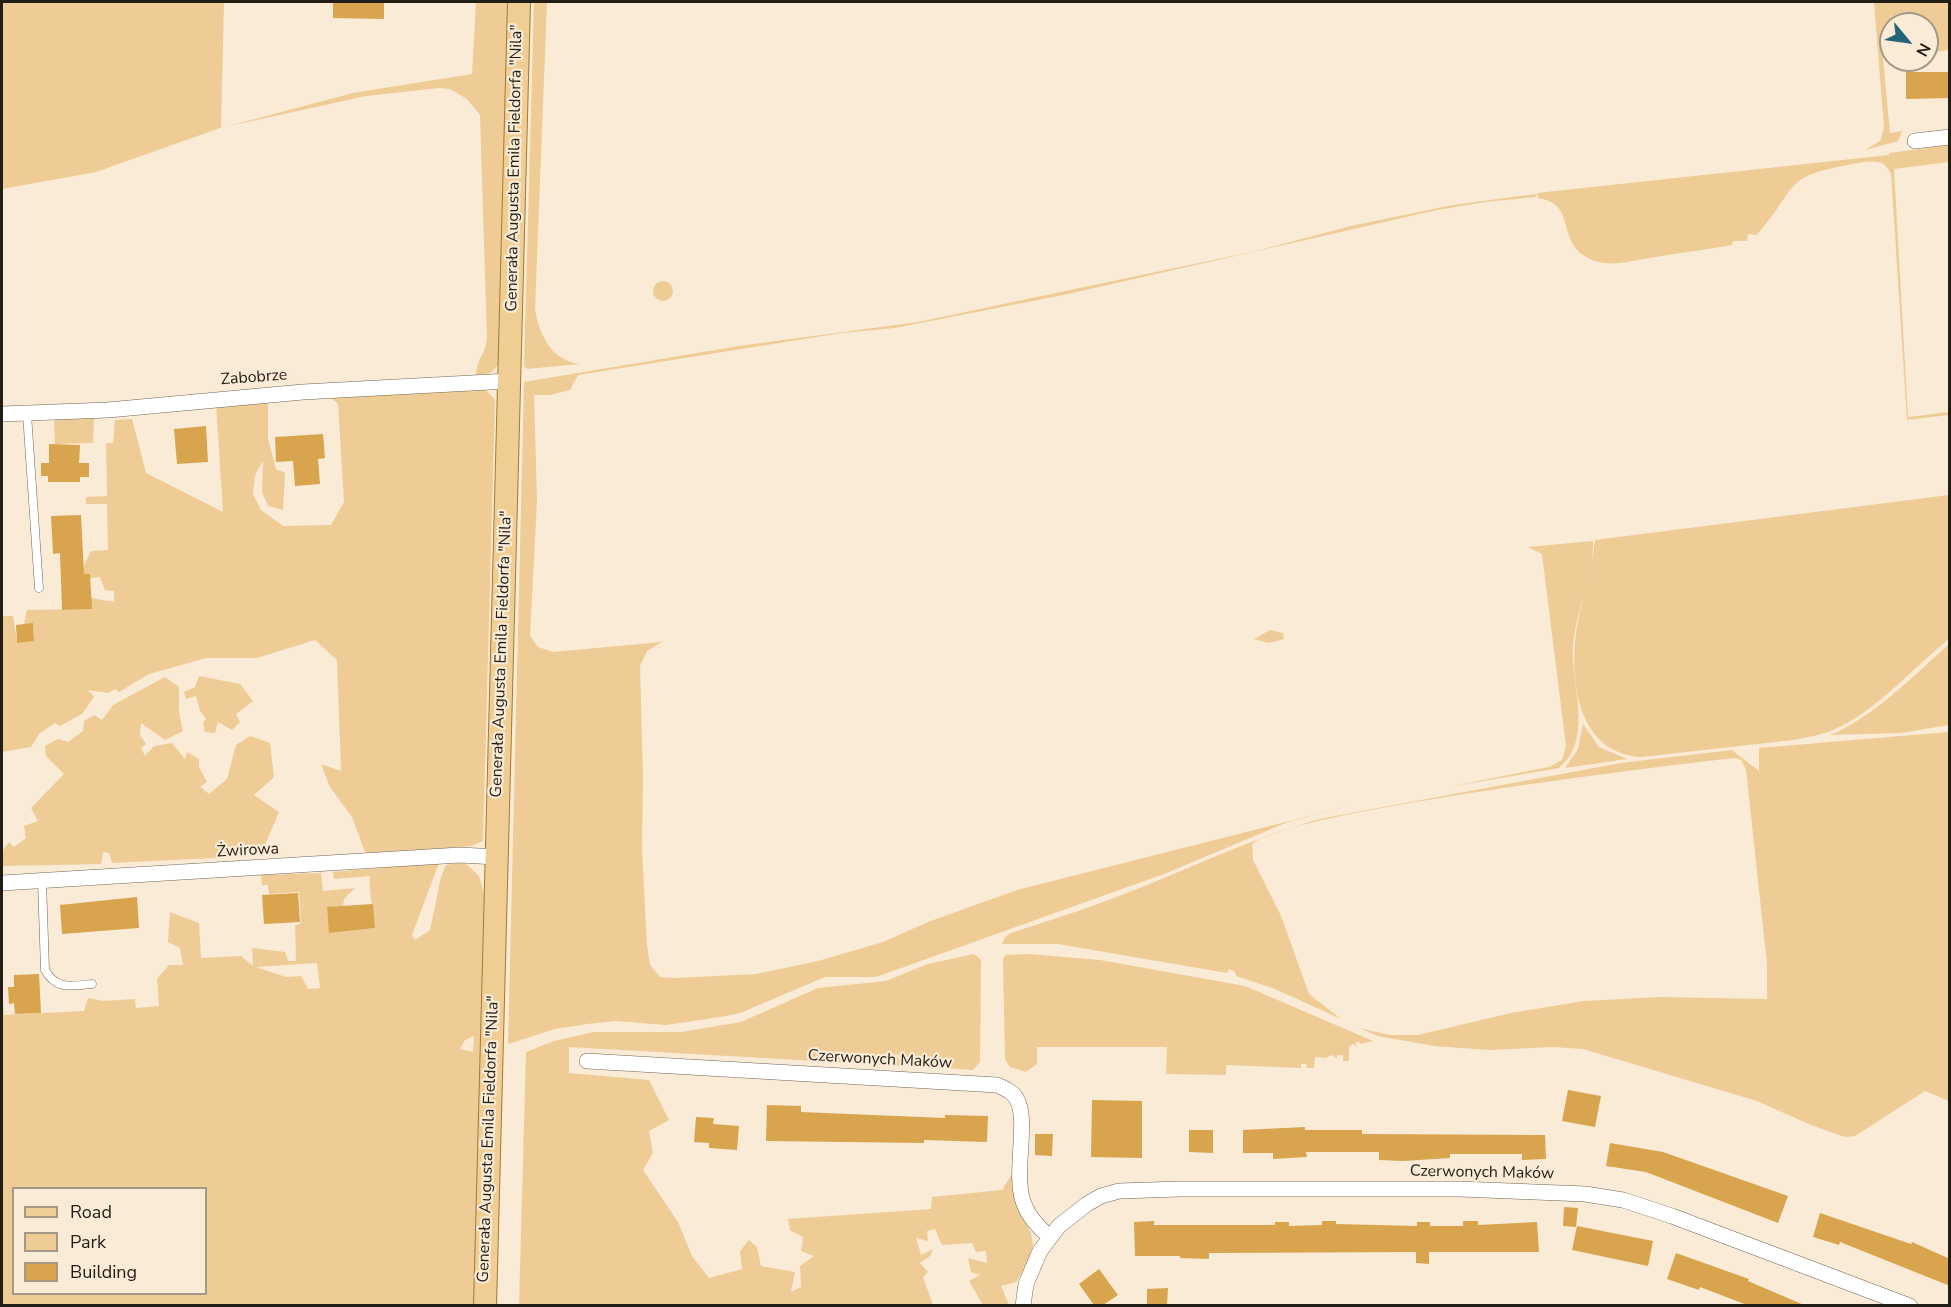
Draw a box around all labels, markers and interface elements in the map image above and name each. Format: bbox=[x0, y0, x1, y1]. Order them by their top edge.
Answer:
north arrow bbox=[1879, 12, 1939, 72]
street label: Generała Augusta Emila Fieldorfa "Nila" bbox=[503, 24, 527, 312]
text: N bbox=[1910, 39, 1936, 60]
street label: Zabobrze bbox=[220, 366, 288, 390]
street label: Generała Augusta Emila Fieldorfa "Nila" bbox=[487, 510, 517, 798]
street label: Żwirowa bbox=[216, 840, 280, 862]
street label: Generała Augusta Emila Fieldorfa "Nila" bbox=[474, 995, 504, 1283]
street label: Czerwonych Maków bbox=[807, 1047, 953, 1073]
street label: Czerwonych Maków bbox=[1410, 1162, 1554, 1184]
legend bbox=[12, 1187, 207, 1295]
text: Road bbox=[70, 1200, 112, 1224]
text: Park bbox=[70, 1230, 106, 1254]
text: Building bbox=[70, 1260, 137, 1284]

